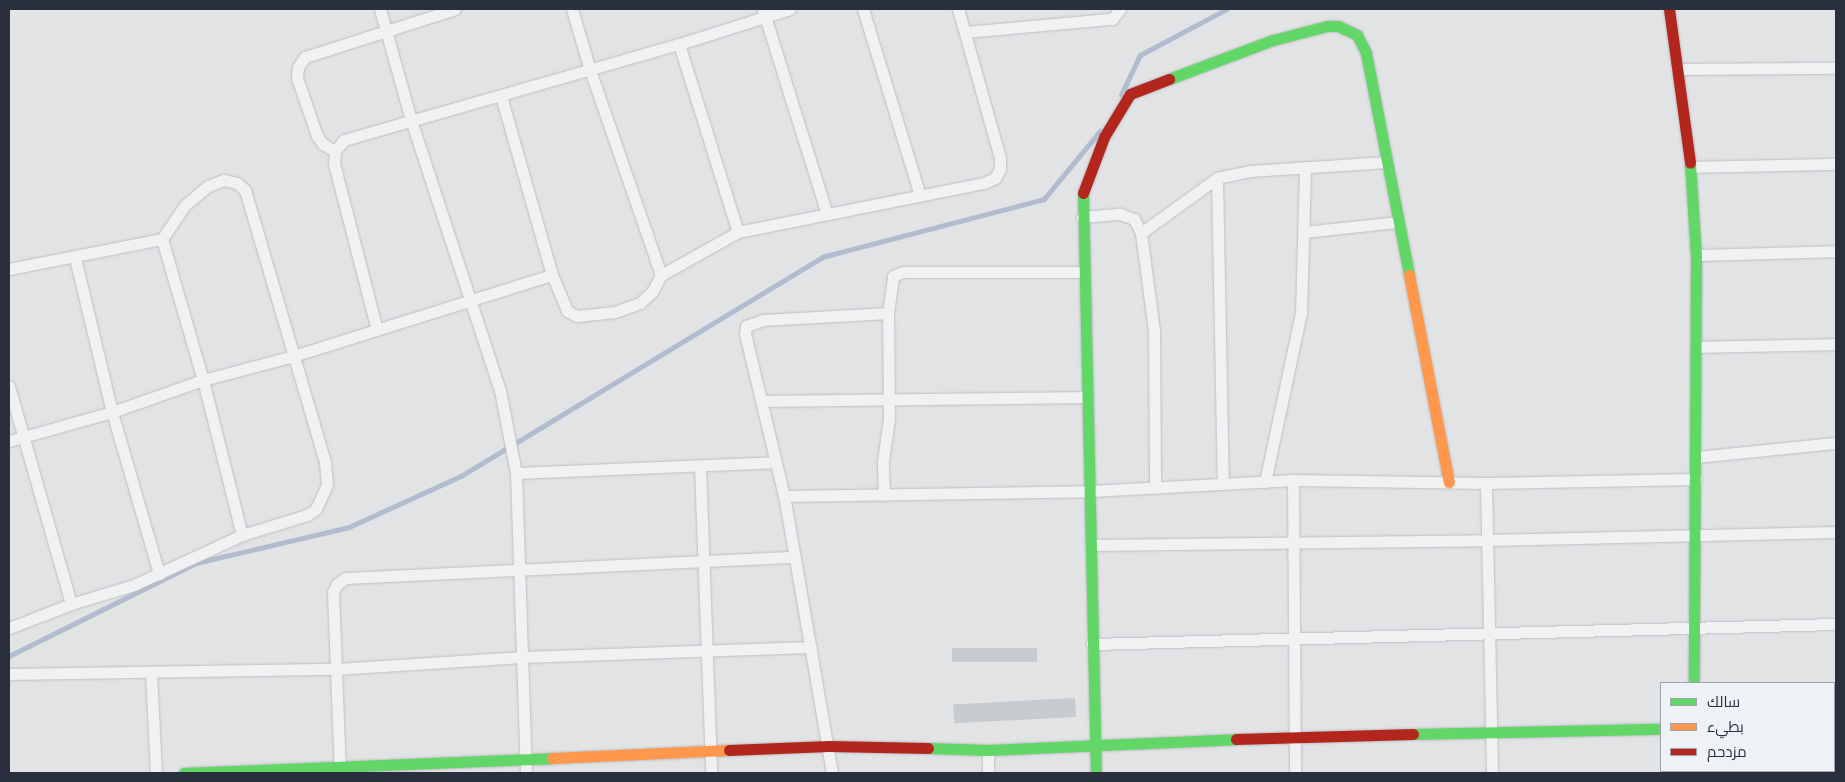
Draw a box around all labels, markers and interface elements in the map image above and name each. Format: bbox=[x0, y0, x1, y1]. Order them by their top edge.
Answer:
legend bbox=[1660, 682, 1835, 772]
text: سالك bbox=[1707, 693, 1740, 711]
text: بطيء bbox=[1707, 718, 1744, 736]
text: مزدحم bbox=[1707, 743, 1747, 761]

